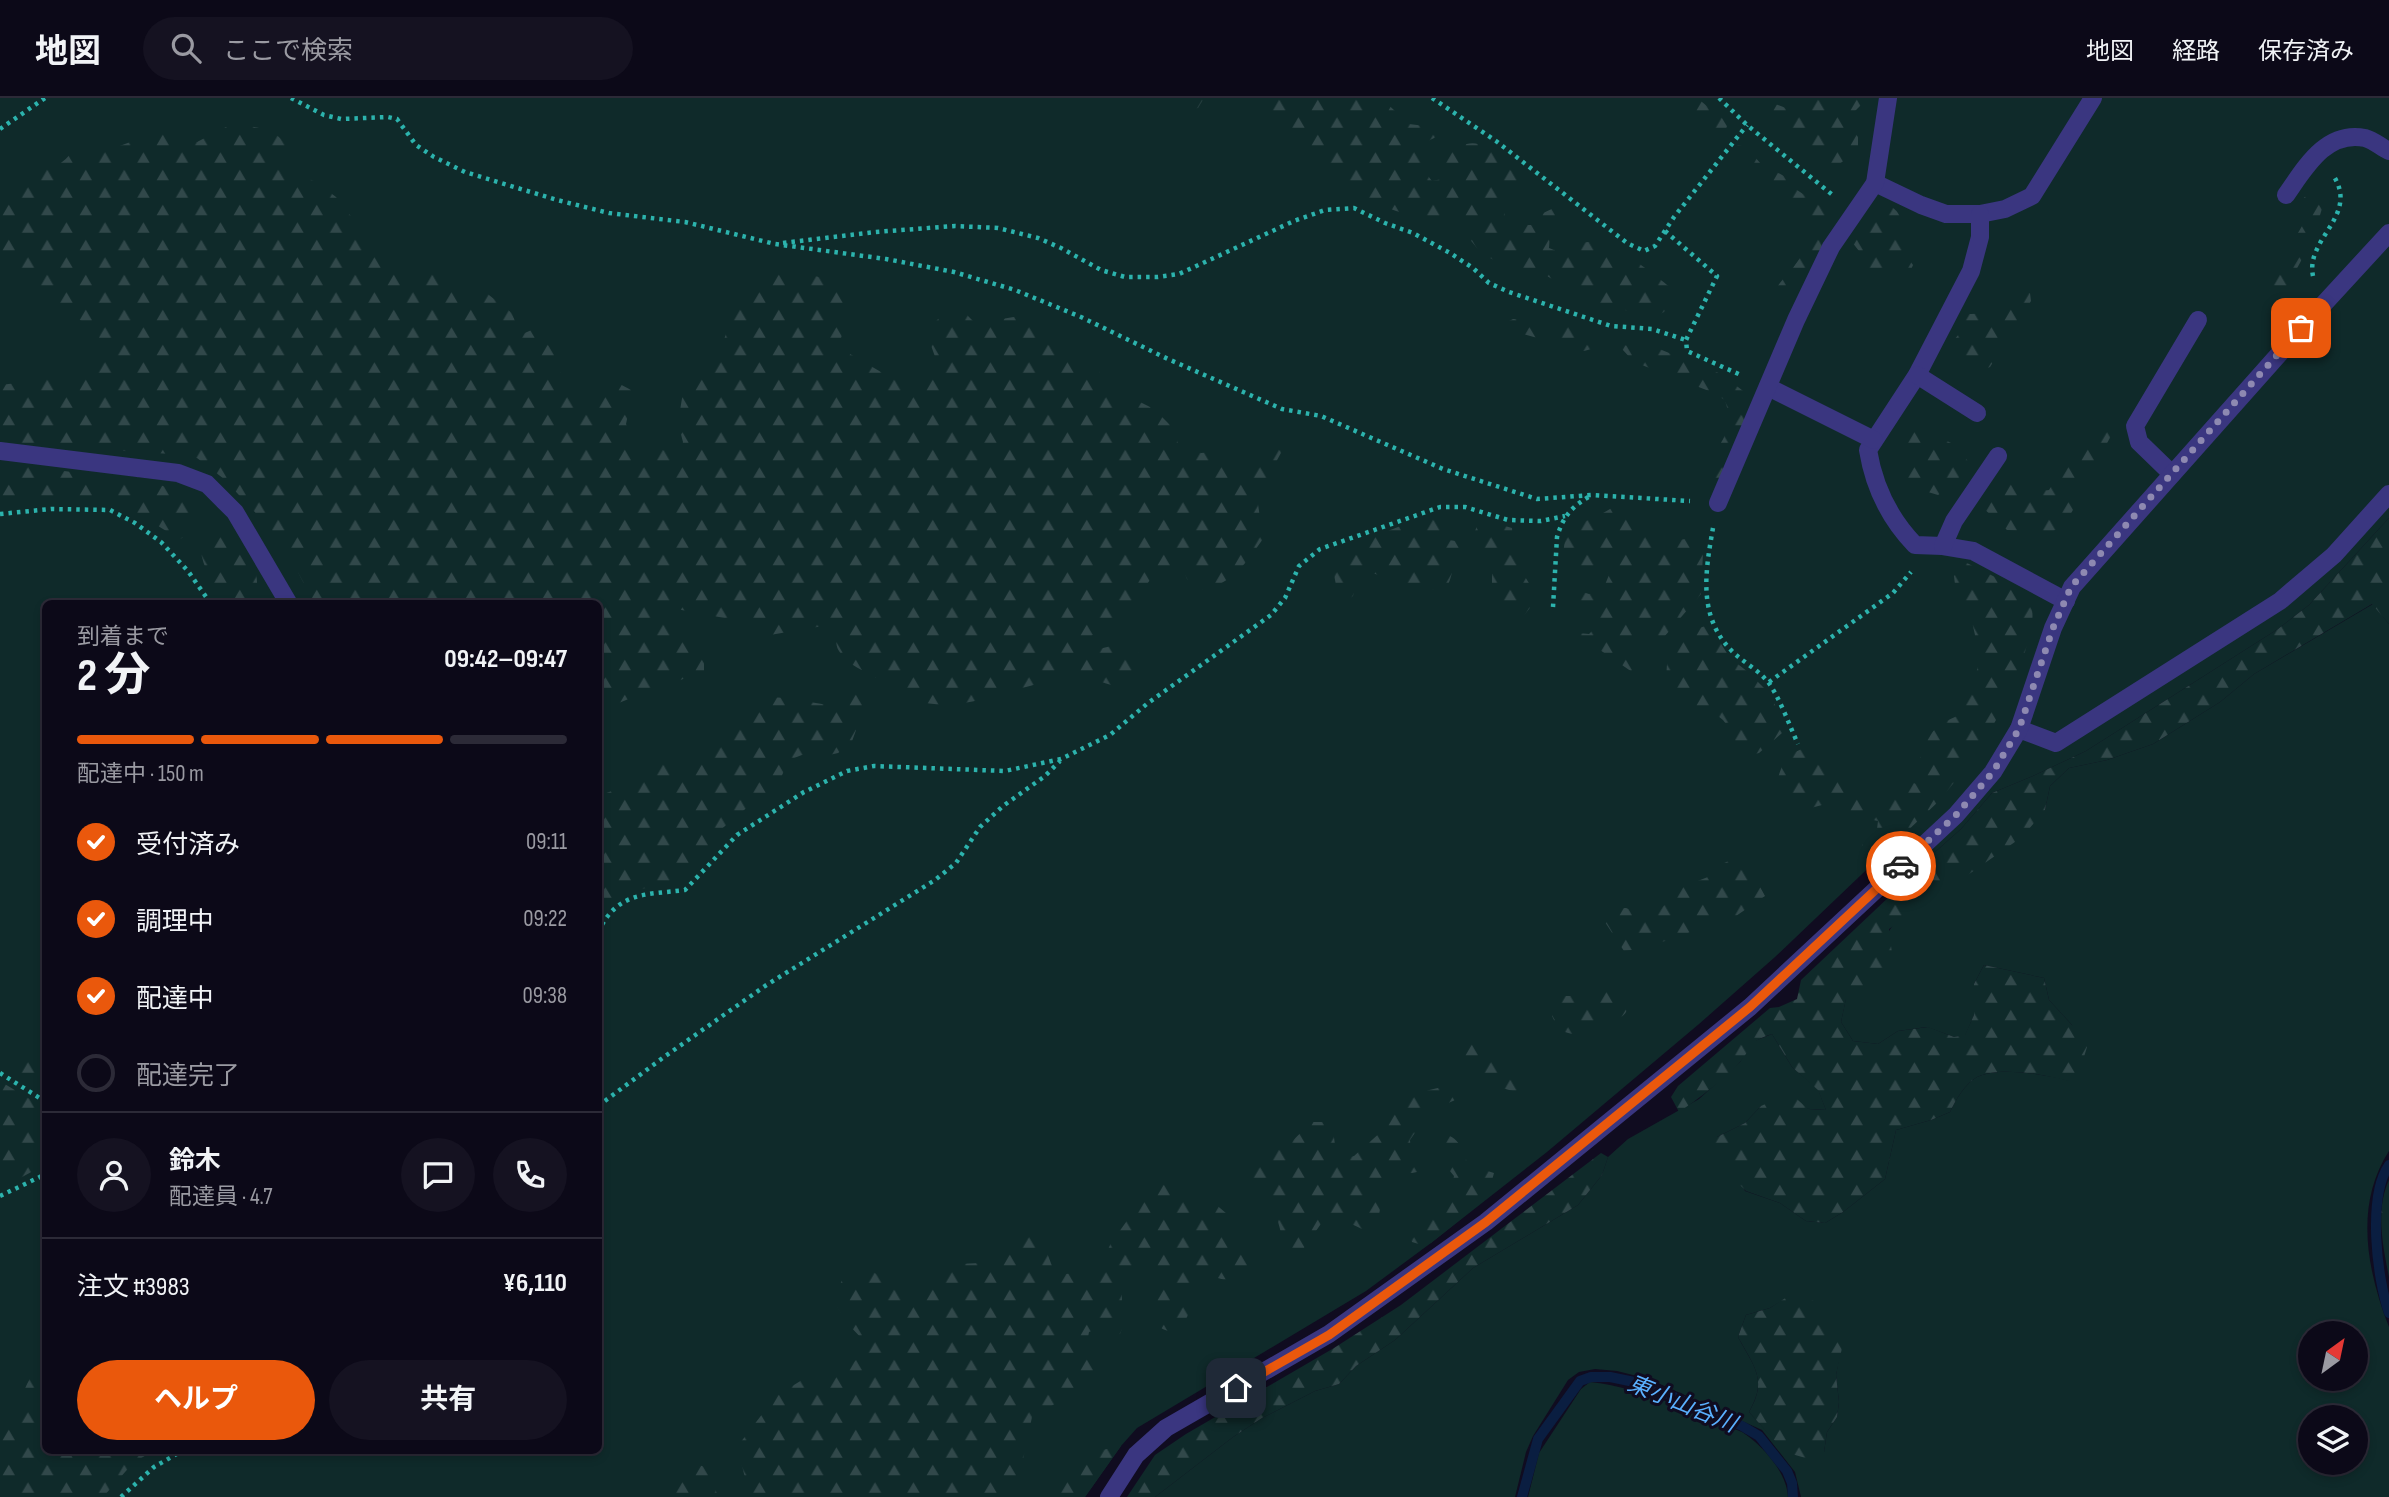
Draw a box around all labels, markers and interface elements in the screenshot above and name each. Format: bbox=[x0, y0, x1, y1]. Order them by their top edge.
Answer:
search box bbox=[143, 17, 633, 80]
icon: search bbox=[167, 29, 205, 67]
text: 地図 bbox=[35, 32, 101, 72]
text: ここで検索 bbox=[223, 36, 353, 67]
text: 地図 bbox=[2086, 37, 2134, 66]
text: 経路 bbox=[2172, 37, 2220, 66]
text: 保存済み bbox=[2258, 37, 2354, 66]
pin bbox=[2271, 298, 2331, 358]
icon: bag bbox=[2282, 309, 2320, 347]
text: 到着まで bbox=[77, 623, 169, 651]
text: 09:42–09:47 bbox=[444, 644, 567, 675]
text: 2 分 bbox=[77, 649, 150, 704]
text: 配達中 · 150 m bbox=[77, 760, 204, 788]
icon: check bbox=[77, 823, 115, 861]
text: 09:11 bbox=[526, 828, 567, 856]
text: 受付済み bbox=[136, 830, 240, 861]
courier bbox=[1866, 831, 1936, 901]
icon: car bbox=[1882, 847, 1920, 885]
icon: check bbox=[77, 900, 115, 938]
text: 09:22 bbox=[523, 905, 567, 933]
text: 調理中 bbox=[136, 907, 214, 938]
icon: check bbox=[77, 977, 115, 1015]
text: 09:38 bbox=[522, 982, 567, 1010]
text: 配達中 bbox=[136, 984, 214, 1015]
text: 配達完了 bbox=[136, 1061, 240, 1092]
button: person bbox=[77, 1138, 151, 1212]
button: chat bbox=[401, 1138, 475, 1212]
button: phone bbox=[493, 1138, 567, 1212]
text: 鈴木 bbox=[169, 1146, 221, 1177]
text: 配達員 · 4.7 bbox=[169, 1183, 272, 1211]
text: ¥6,110 bbox=[503, 1268, 567, 1299]
text: 注文 #3983 bbox=[77, 1272, 190, 1303]
north arrow bbox=[2298, 1321, 2368, 1391]
map controls bbox=[2298, 1321, 2368, 1475]
pin bbox=[1206, 1358, 1266, 1418]
button: ヘルプ bbox=[77, 1360, 315, 1440]
button: 共有 bbox=[329, 1360, 567, 1440]
icon: home bbox=[1217, 1369, 1255, 1407]
water label: 東小山谷川 bbox=[1623, 1369, 1743, 1440]
button: layers bbox=[2298, 1405, 2368, 1475]

